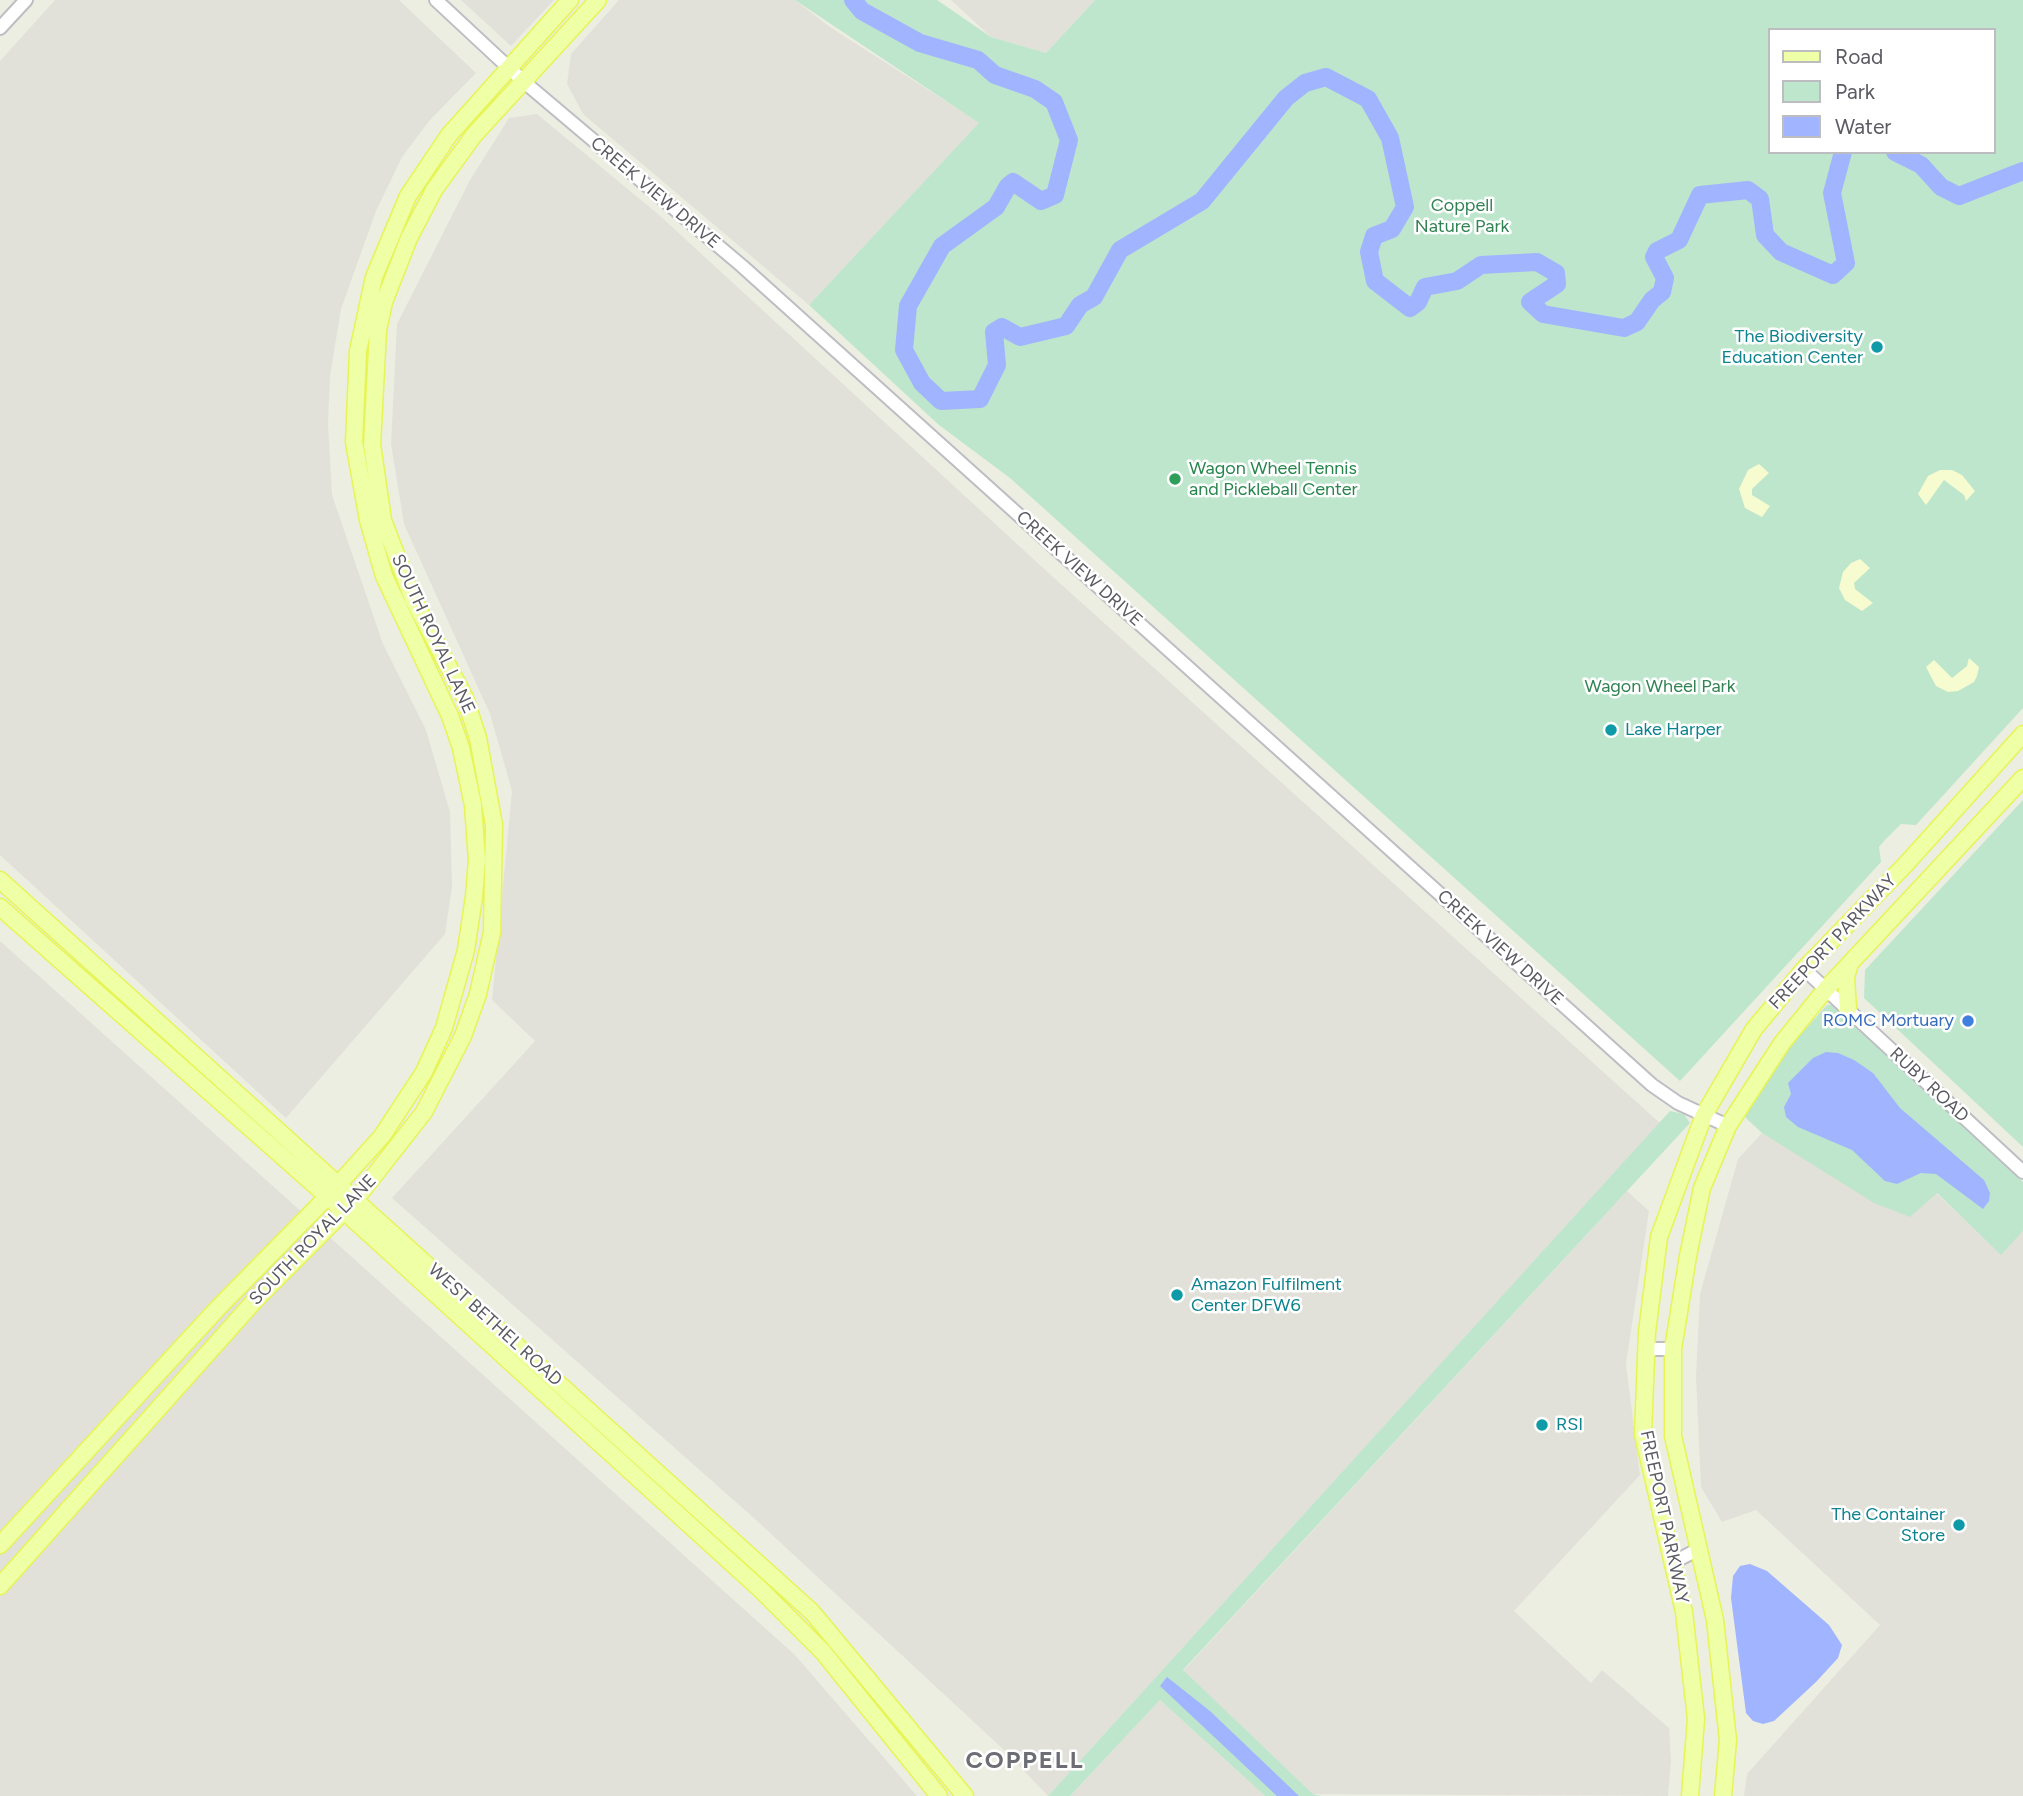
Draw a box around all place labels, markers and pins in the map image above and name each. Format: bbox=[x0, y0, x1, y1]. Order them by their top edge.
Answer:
place label: The Biodiversity Education Center bbox=[1721, 326, 1863, 368]
marker: The Biodiversity Education Center bbox=[1869, 339, 1885, 355]
place label: Wagon Wheel Tennis and Pickleball Center bbox=[1189, 458, 1358, 500]
marker: Wagon Wheel Tennis and Pickleball Center bbox=[1167, 471, 1183, 487]
place label: Lake Harper bbox=[1625, 719, 1722, 741]
marker: Lake Harper bbox=[1603, 722, 1619, 738]
place label: ROMC Mortuary bbox=[1823, 1010, 1954, 1032]
marker: ROMC Mortuary bbox=[1960, 1013, 1976, 1029]
place label: Amazon Fulfilment Center DFW6 bbox=[1191, 1274, 1342, 1316]
marker: Amazon Fulfilment Center DFW6 bbox=[1169, 1287, 1185, 1303]
place label: RSI bbox=[1556, 1414, 1583, 1436]
marker: RSI bbox=[1534, 1417, 1550, 1433]
place label: The Container Store bbox=[1831, 1504, 1945, 1546]
marker: The Container Store bbox=[1951, 1517, 1967, 1533]

